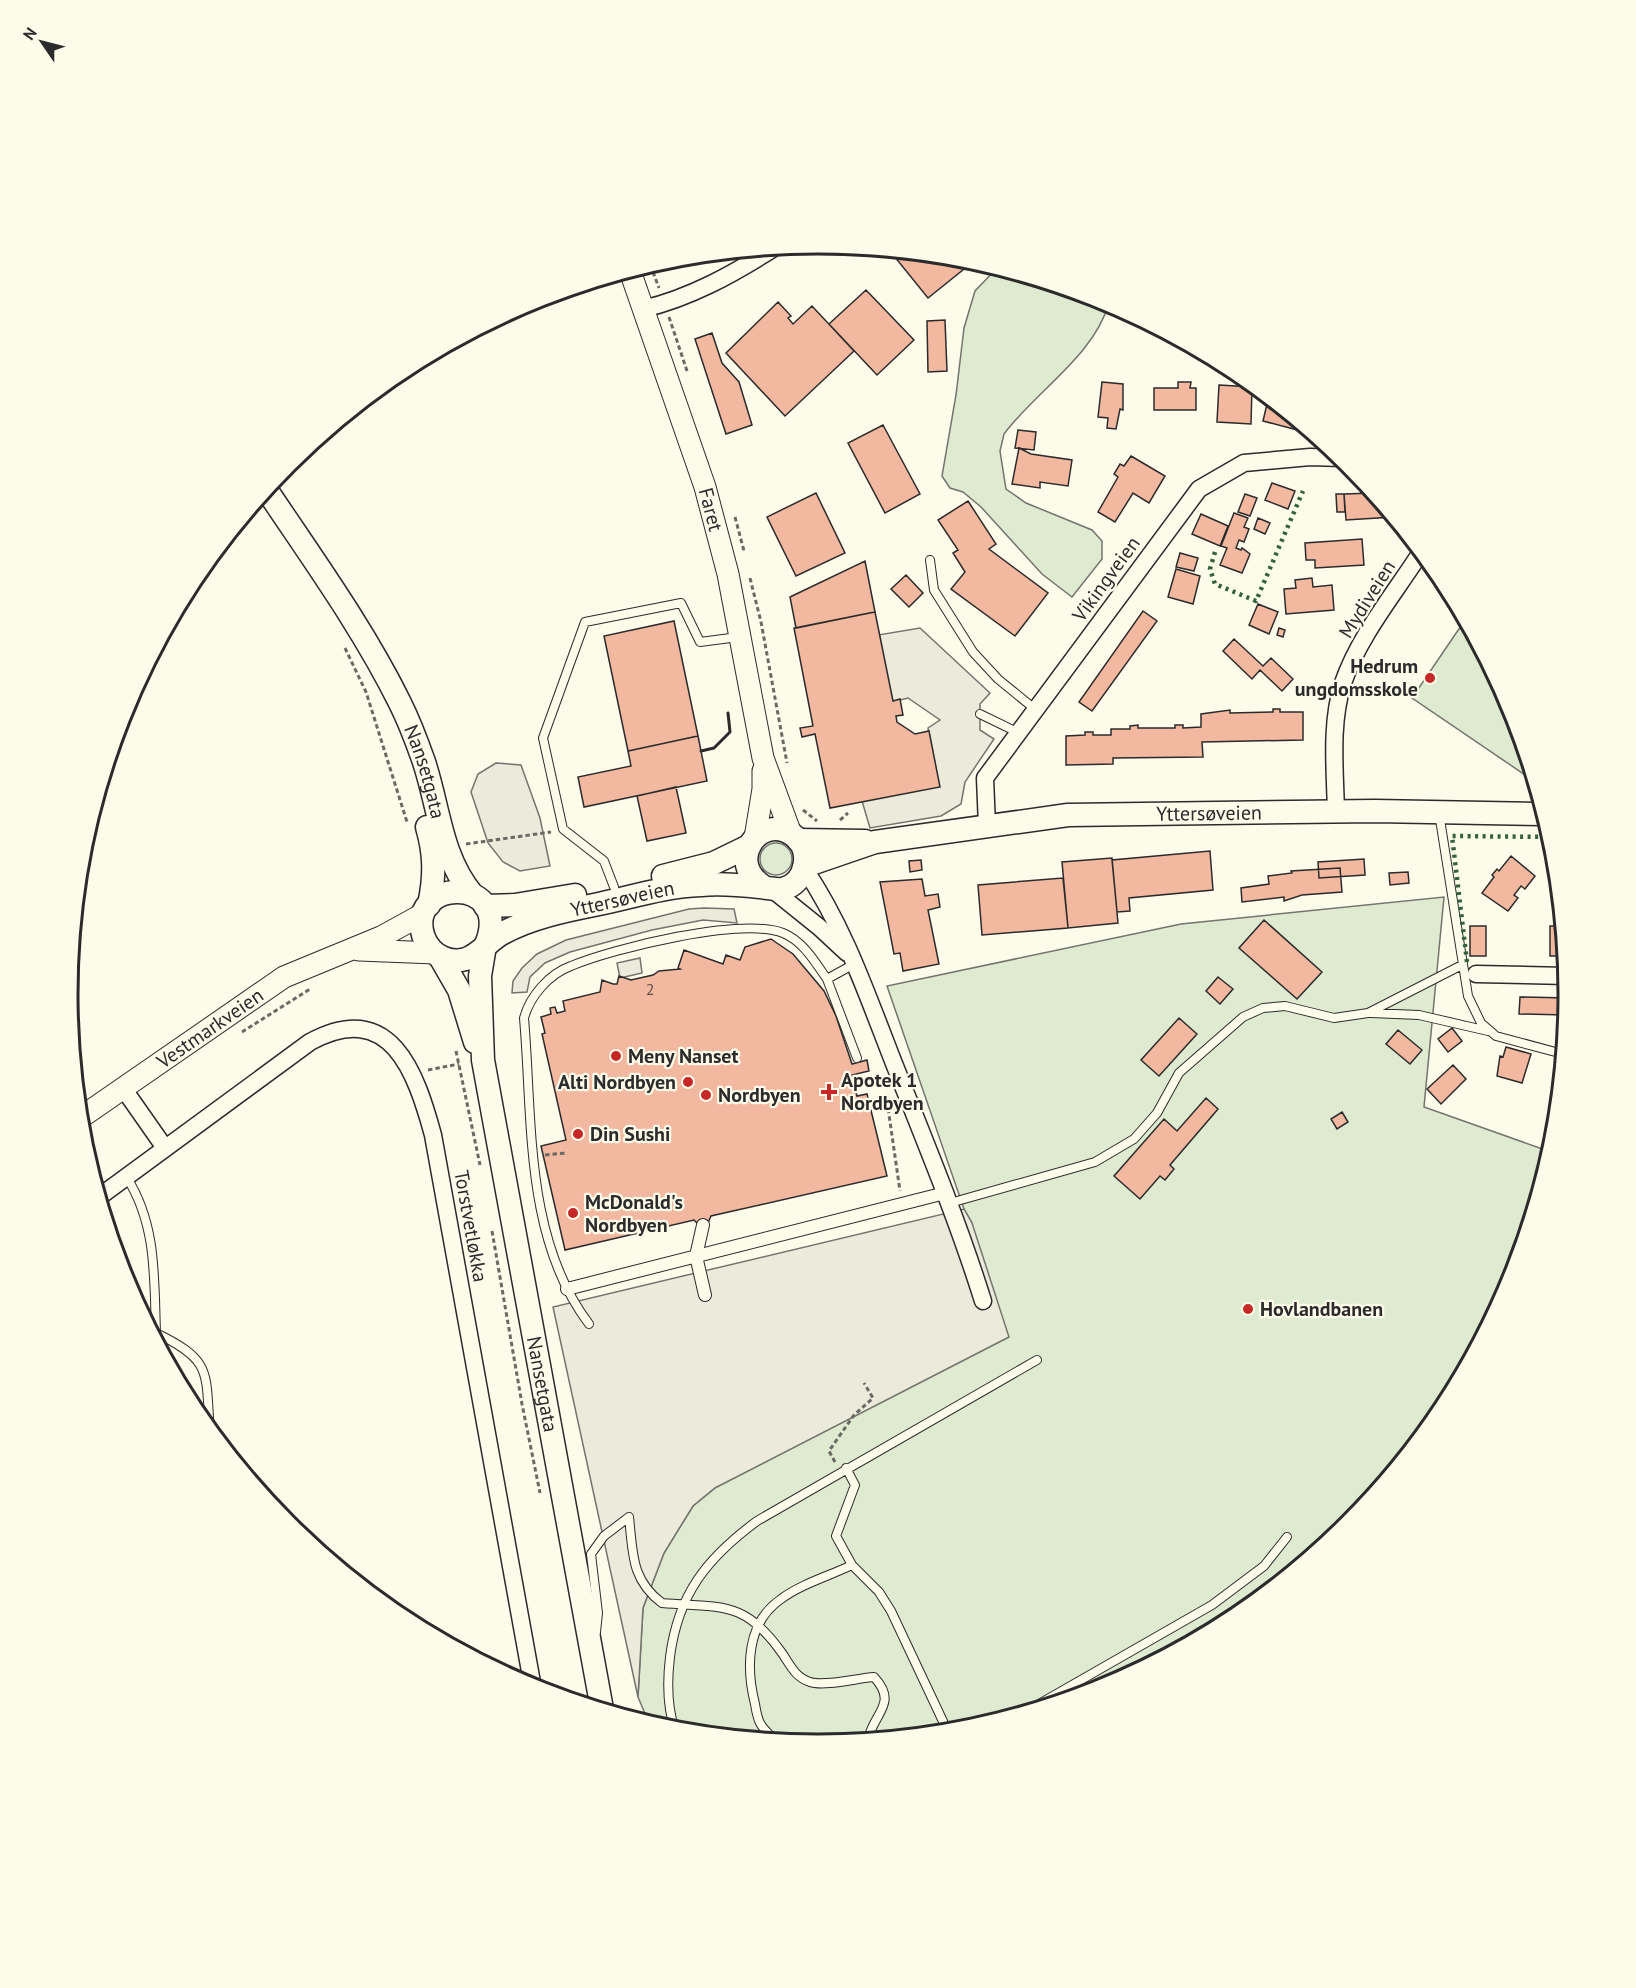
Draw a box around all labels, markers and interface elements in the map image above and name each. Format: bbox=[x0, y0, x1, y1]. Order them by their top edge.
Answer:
north arrow bbox=[12, 12, 72, 72]
text: N bbox=[19, 23, 41, 43]
street label: Faret bbox=[693, 485, 729, 534]
street label: Vikingveien bbox=[1066, 531, 1146, 628]
street label: Mydiveien bbox=[1333, 555, 1401, 643]
place label: Hedrum ungdomsskole bbox=[1295, 653, 1418, 702]
marker: Hedrum ungdomsskole bbox=[1423, 671, 1437, 685]
street label: Nansetgata bbox=[398, 721, 451, 821]
street label: Yttersøveien bbox=[1156, 799, 1262, 827]
street label: Yttersøveien bbox=[568, 875, 676, 923]
house number: 2 bbox=[646, 979, 654, 999]
street label: Vestmarkveien bbox=[151, 982, 268, 1075]
place label: Meny Nanset bbox=[628, 1043, 739, 1069]
marker: Meny Nanset bbox=[609, 1049, 623, 1063]
place label: Apotek 1 Nordbyen bbox=[841, 1067, 924, 1116]
place label: Alti Nordbyen bbox=[558, 1069, 676, 1095]
marker: Alti Nordbyen bbox=[681, 1075, 695, 1089]
place label: Nordbyen bbox=[718, 1082, 801, 1108]
marker: Apotek 1 Nordbyen bbox=[822, 1085, 836, 1099]
marker: Nordbyen bbox=[699, 1088, 713, 1102]
place label: Din Sushi bbox=[590, 1121, 670, 1147]
marker: Din Sushi bbox=[571, 1127, 585, 1141]
street label: Torstvetløkka bbox=[448, 1168, 494, 1284]
place label: McDonald's Nordbyen bbox=[585, 1189, 683, 1238]
marker: McDonald's Nordbyen bbox=[566, 1206, 580, 1220]
place label: Hovlandbanen bbox=[1260, 1296, 1383, 1322]
marker: Hovlandbanen bbox=[1241, 1302, 1255, 1316]
street label: Nansetgata bbox=[521, 1334, 564, 1434]

